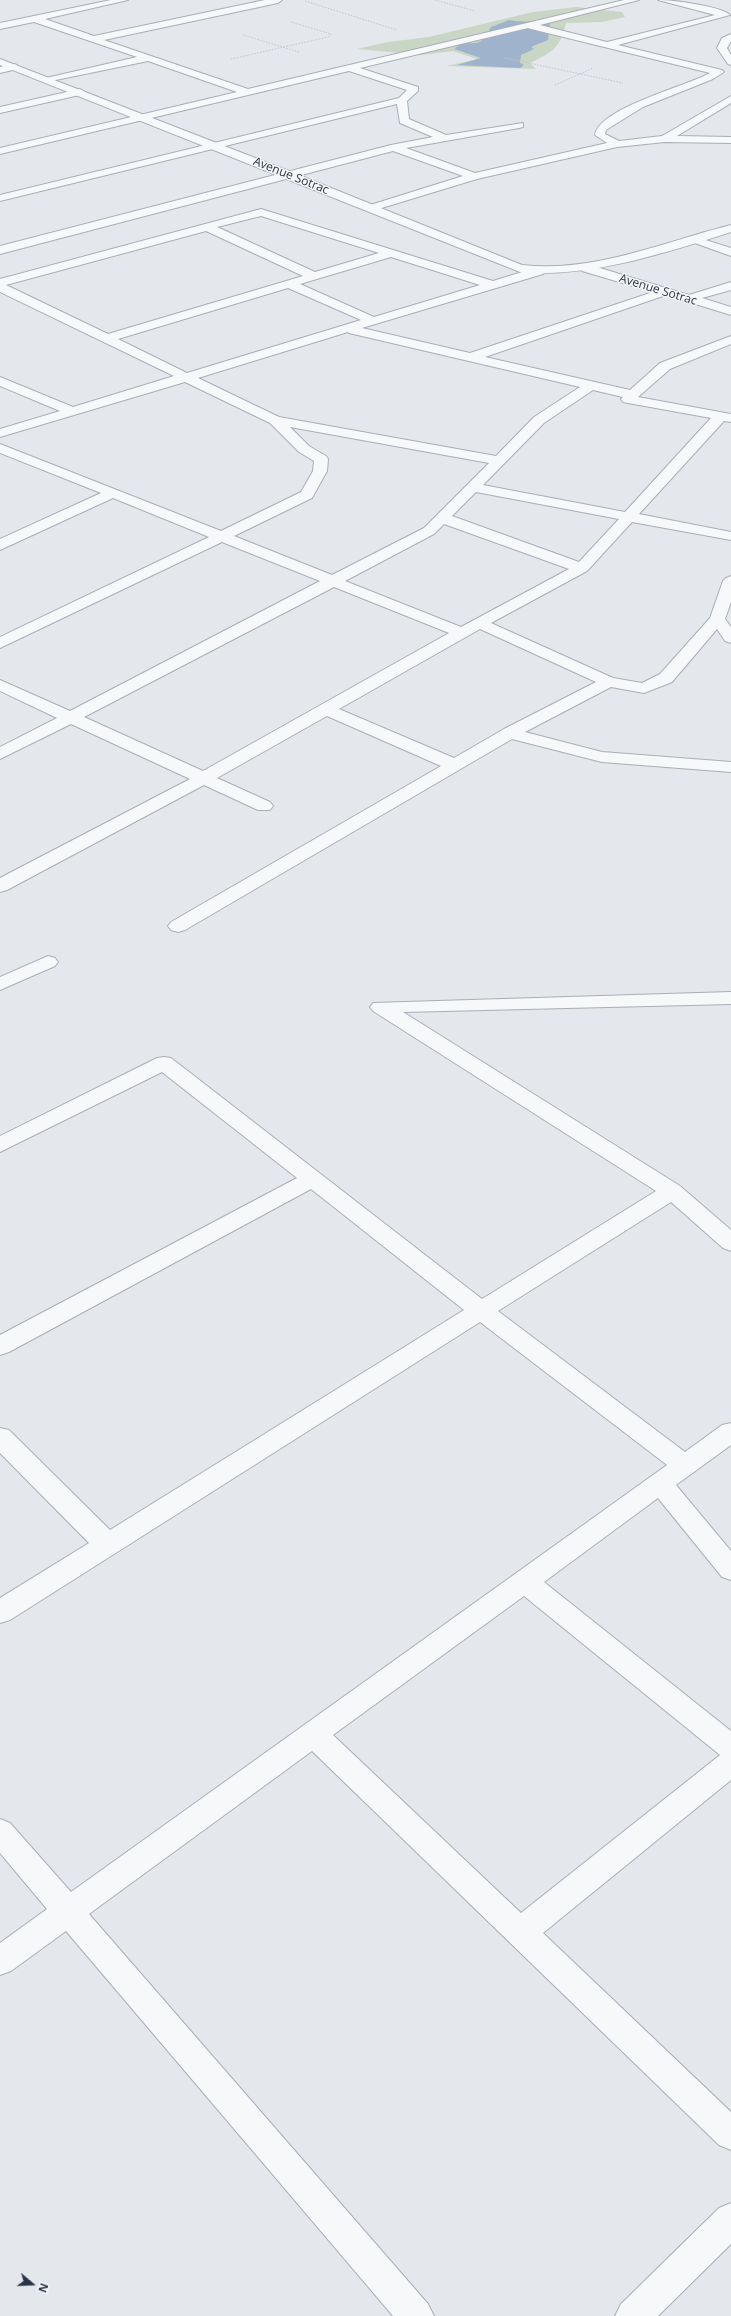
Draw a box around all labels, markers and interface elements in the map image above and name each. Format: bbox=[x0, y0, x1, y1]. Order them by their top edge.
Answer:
street label: Avenue Sotrac bbox=[251, 154, 331, 198]
street label: Avenue Sotrac bbox=[618, 271, 698, 309]
north arrow bbox=[12, 2264, 52, 2304]
text: N bbox=[35, 2281, 52, 2295]

